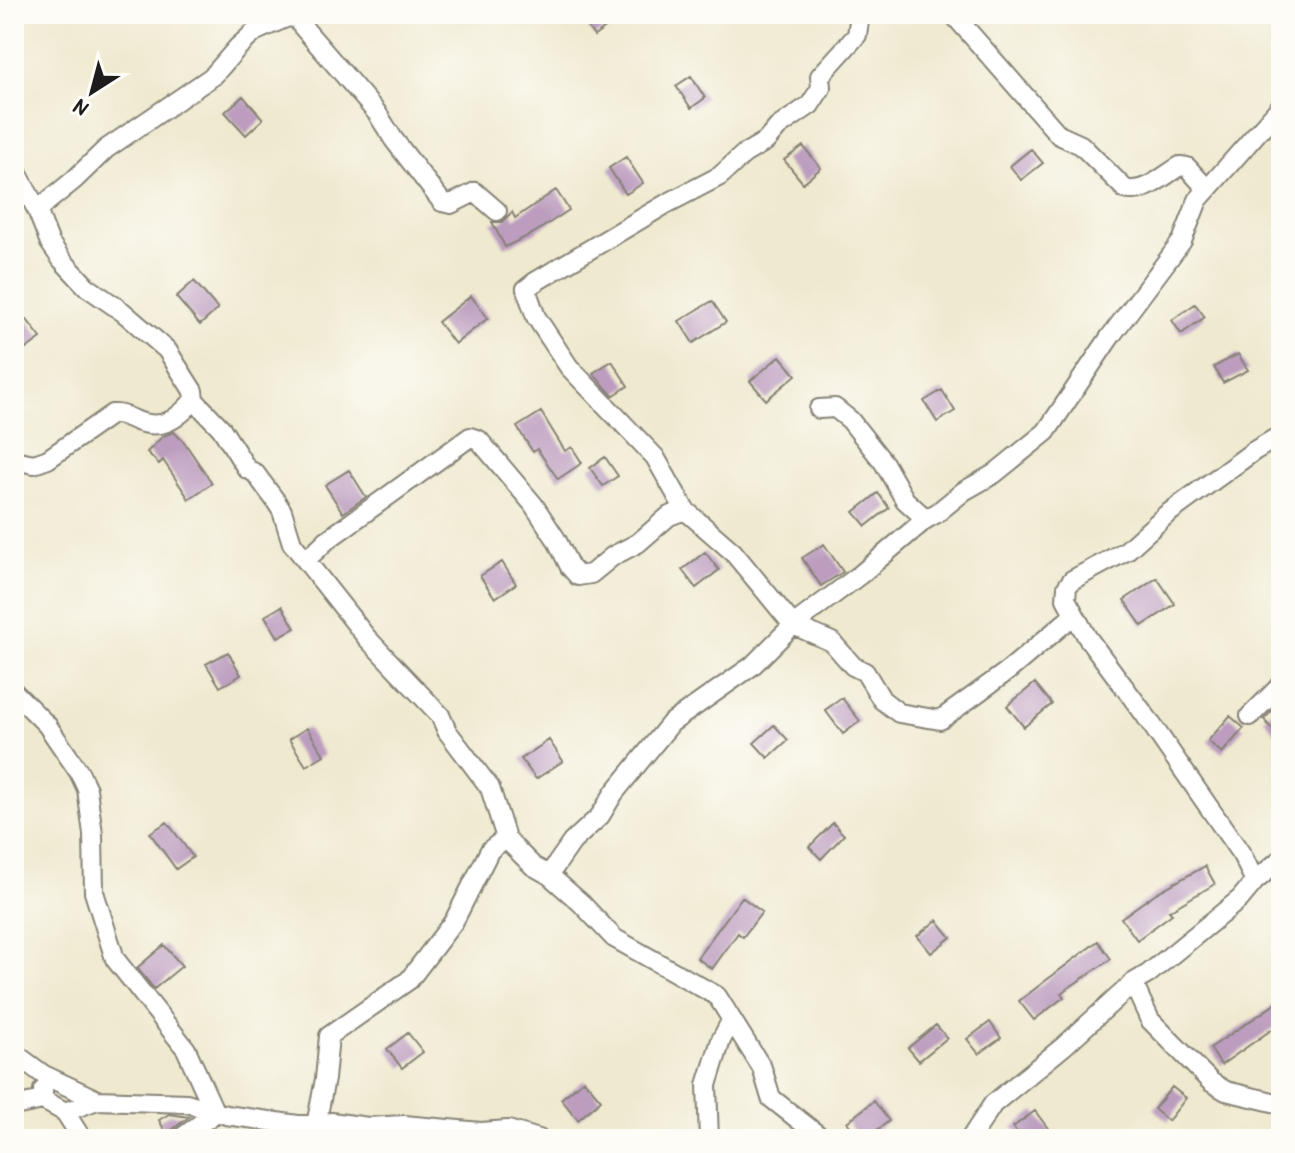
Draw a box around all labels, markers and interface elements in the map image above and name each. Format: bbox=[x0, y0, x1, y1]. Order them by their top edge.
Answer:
north arrow bbox=[52, 52, 132, 132]
text: N bbox=[66, 92, 94, 124]

